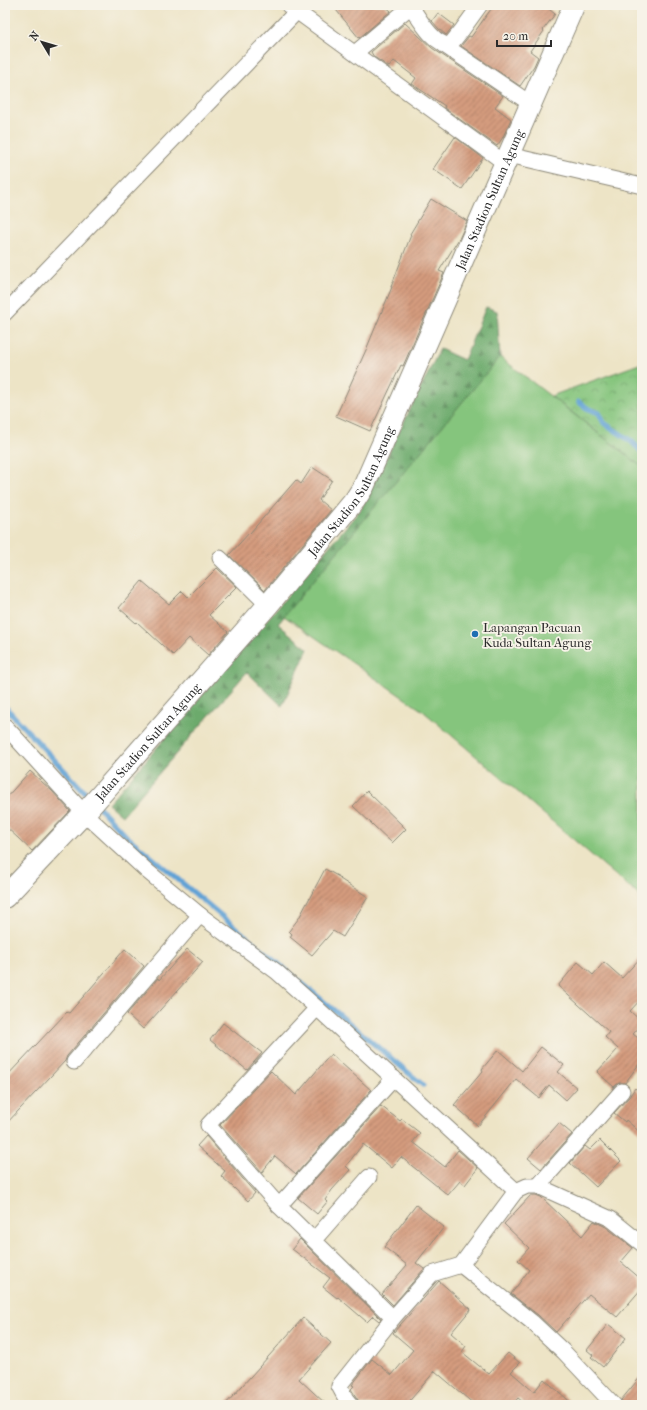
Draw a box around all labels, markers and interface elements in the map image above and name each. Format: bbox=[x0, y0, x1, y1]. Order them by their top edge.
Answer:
north arrow bbox=[22, 22, 62, 62]
scale bar bbox=[497, 22, 551, 48]
text: N bbox=[27, 28, 43, 43]
text: 20 m bbox=[503, 29, 528, 43]
street label: Jalan Stadion Sultan Agung bbox=[452, 126, 527, 273]
street label: Jalan Stadion Sultan Agung bbox=[304, 423, 397, 560]
place label: Lapangan Pacuan Kuda Sultan Agung bbox=[483, 620, 592, 650]
marker: Lapangan Pacuan Kuda Sultan Agung bbox=[470, 629, 480, 639]
street label: Jalan Stadion Sultan Agung bbox=[91, 679, 204, 804]

